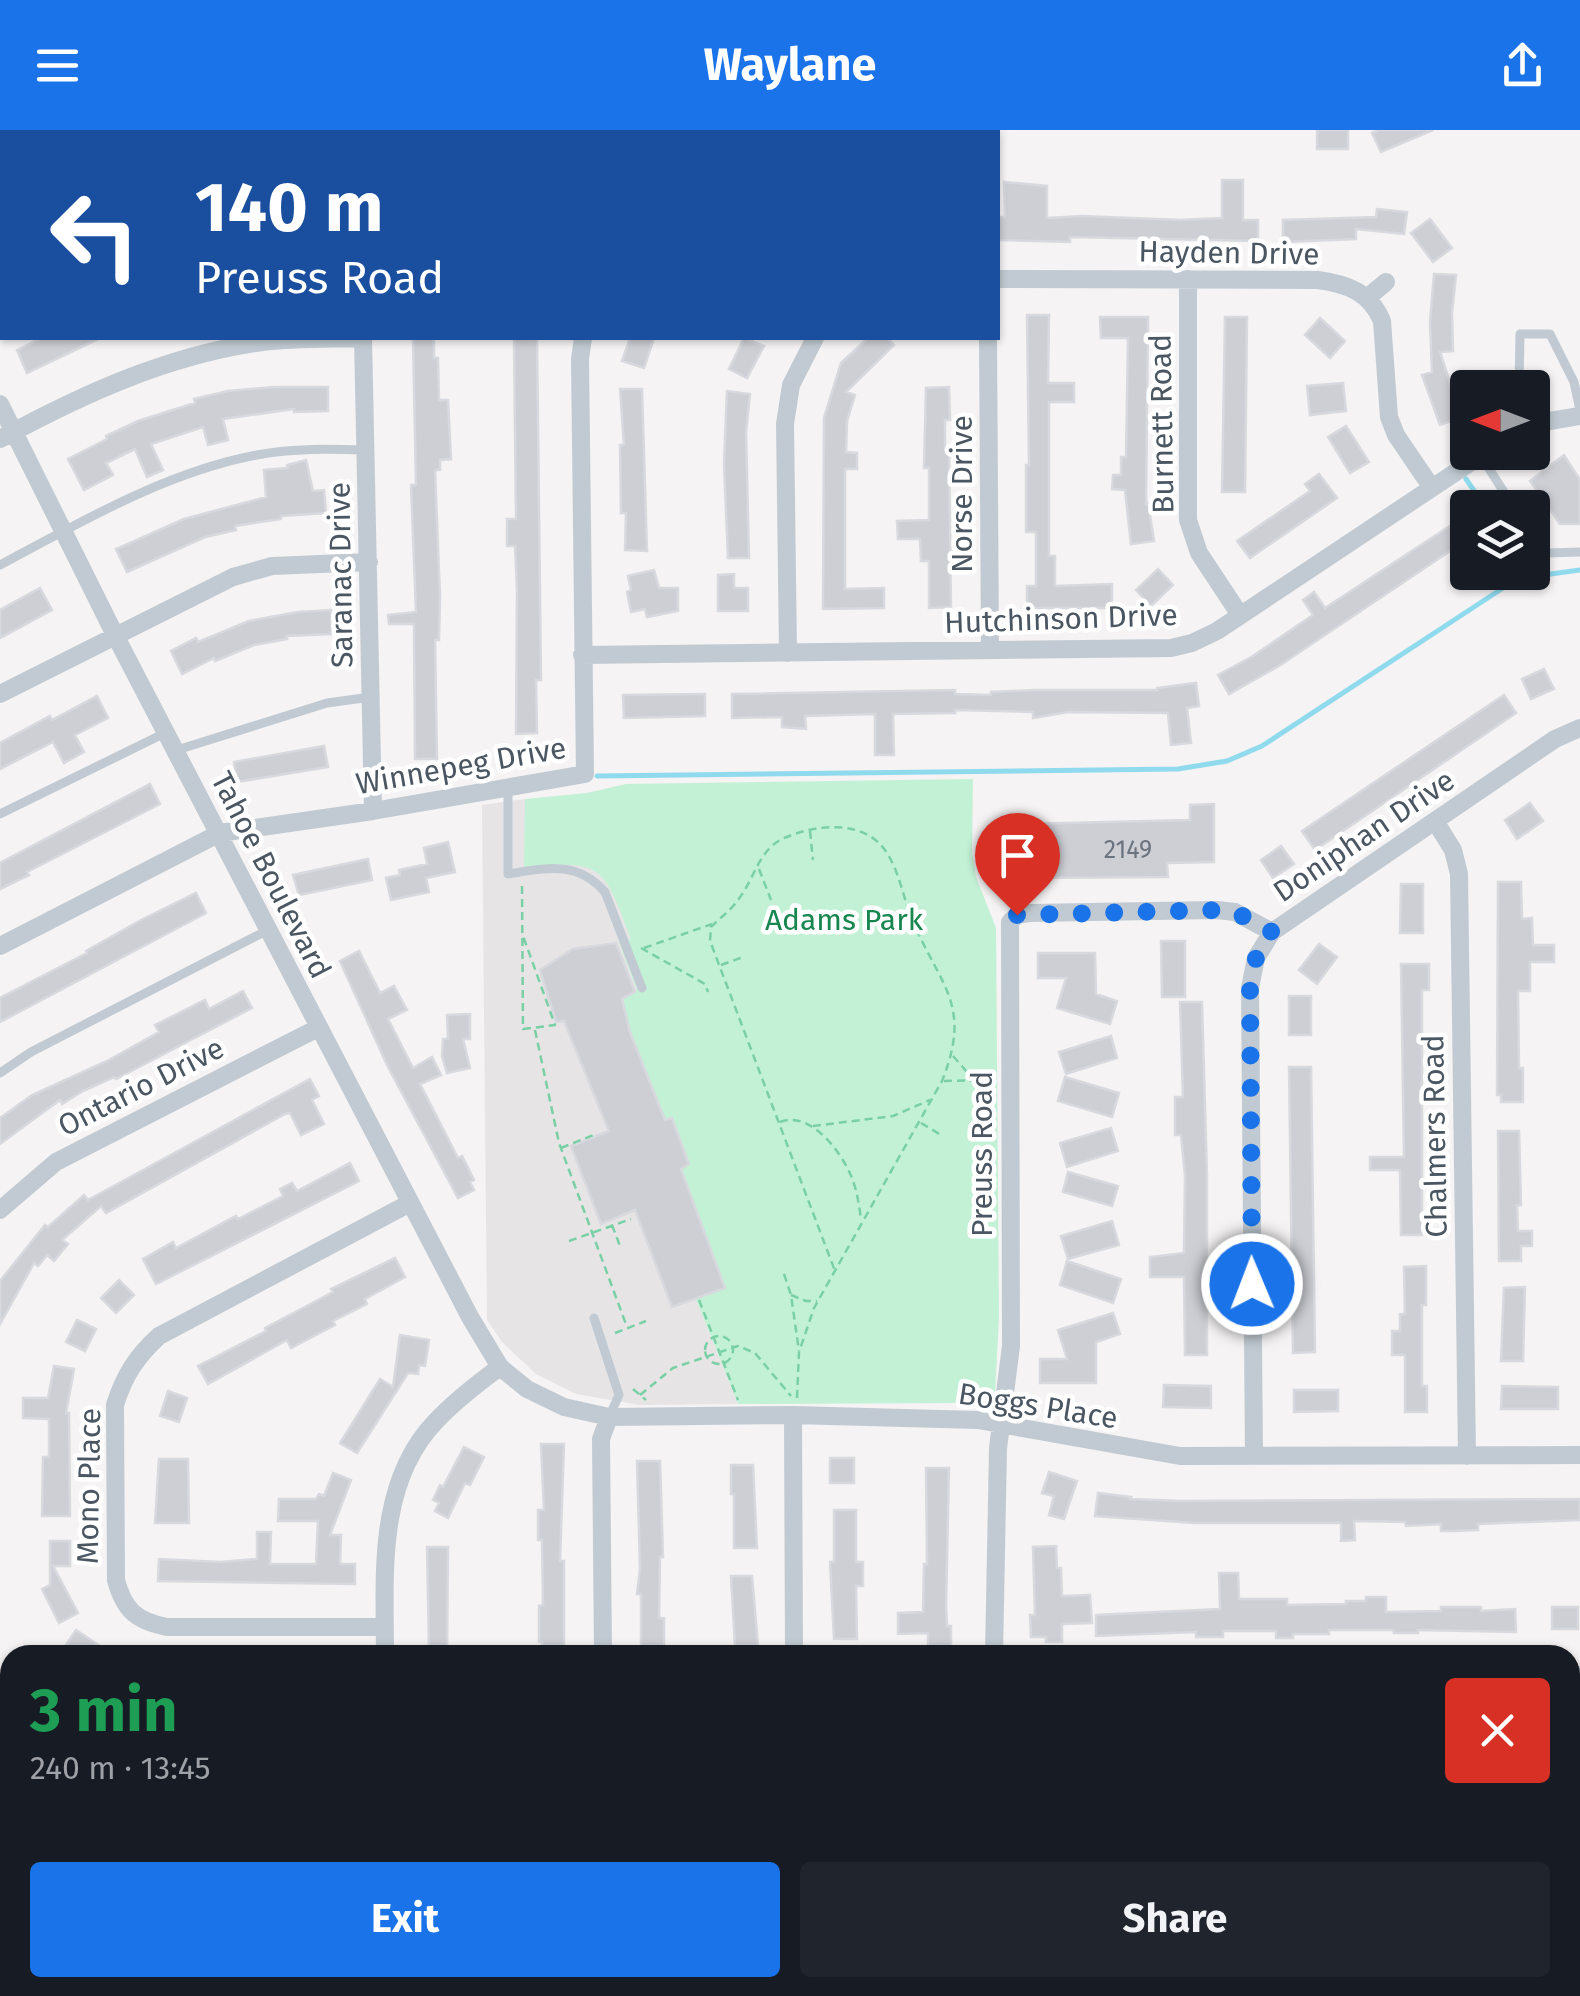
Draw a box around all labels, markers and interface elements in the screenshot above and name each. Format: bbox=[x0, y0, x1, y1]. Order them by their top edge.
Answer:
icon: menu bbox=[30, 38, 85, 93]
text: Waylane bbox=[704, 38, 876, 92]
icon: share bbox=[1495, 38, 1550, 93]
text: 140 m bbox=[195, 166, 384, 250]
icon: left bbox=[30, 170, 160, 300]
street label: Hayden Drive bbox=[1138, 233, 1320, 273]
text: Preuss Road bbox=[195, 251, 444, 305]
street label: Burnett Road bbox=[1142, 334, 1182, 514]
north arrow bbox=[1450, 370, 1550, 470]
map controls bbox=[1450, 370, 1550, 590]
street label: Norse Drive bbox=[944, 415, 980, 573]
street label: Saranac Drive bbox=[321, 482, 361, 668]
button: layers bbox=[1450, 490, 1550, 590]
street label: Hutchinson Drive bbox=[944, 597, 1178, 641]
street label: Winnepeg Drive bbox=[353, 730, 569, 802]
street label: Doniphan Drive bbox=[1267, 762, 1461, 910]
street label: Tahoe Boulevard bbox=[203, 766, 339, 984]
pin bbox=[975, 813, 1060, 916]
icon: arrive bbox=[990, 828, 1045, 883]
house number: 2149 bbox=[1104, 835, 1152, 865]
park label: Adams Park bbox=[765, 902, 924, 938]
street label: Ontario Drive bbox=[52, 1030, 230, 1144]
street label: Chalmers Road bbox=[1415, 1034, 1455, 1238]
street label: Preuss Road bbox=[964, 1071, 1000, 1237]
position arrow bbox=[1200, 1232, 1304, 1336]
street label: Boggs Place bbox=[956, 1376, 1120, 1436]
street label: Mono Place bbox=[70, 1408, 108, 1564]
text: 3 min bbox=[30, 1675, 178, 1747]
button: close bbox=[1445, 1678, 1550, 1783]
text: 240 m · 13:45 bbox=[30, 1749, 210, 1787]
button: Exit bbox=[30, 1862, 780, 1977]
button: Share bbox=[800, 1862, 1550, 1977]

